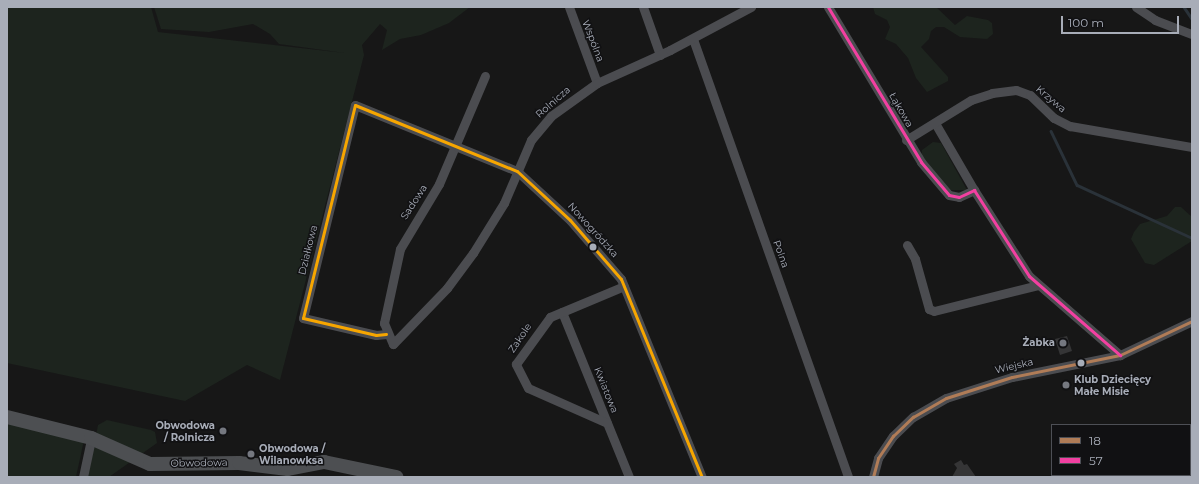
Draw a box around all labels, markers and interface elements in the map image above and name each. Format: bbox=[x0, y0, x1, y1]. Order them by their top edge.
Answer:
scale bar bbox=[1063, 8, 1181, 34]
text: 100 m bbox=[1068, 15, 1104, 30]
street label: Wspólna bbox=[580, 18, 606, 64]
street label: Krzywa bbox=[1033, 83, 1069, 115]
street label: Rolnicza bbox=[533, 84, 573, 120]
street label: Łąkowa bbox=[886, 90, 916, 130]
street label: Sadowa bbox=[398, 182, 430, 222]
street label: Nowogródzka bbox=[565, 200, 621, 260]
street label: Działkowa bbox=[296, 224, 320, 276]
street label: Polna bbox=[770, 238, 792, 270]
unlabelled marker bbox=[588, 242, 598, 252]
street label: Zakole bbox=[506, 321, 534, 355]
place label: Żabka bbox=[1023, 337, 1055, 349]
marker: Żabka bbox=[1058, 338, 1068, 348]
street label: Wiejska bbox=[994, 356, 1034, 376]
unlabelled marker bbox=[1076, 358, 1086, 368]
street label: Kwiatowa bbox=[591, 365, 621, 415]
place label: Klub Dziecięcy Małe Misie bbox=[1074, 373, 1151, 396]
marker: Klub Dziecięcy Małe Misie bbox=[1061, 380, 1071, 390]
place label: Obwodowa / Rolnicza bbox=[155, 419, 215, 442]
legend bbox=[1051, 424, 1191, 476]
marker: Obwodowa / Rolnicza bbox=[218, 426, 228, 436]
text: 18 bbox=[1089, 433, 1101, 448]
place label: Obwodowa / Wilanowksa bbox=[259, 442, 325, 466]
marker: Obwodowa / Wilanowksa bbox=[246, 449, 256, 459]
text: 57 bbox=[1089, 453, 1103, 468]
street label: Obwodowa bbox=[170, 457, 228, 469]

